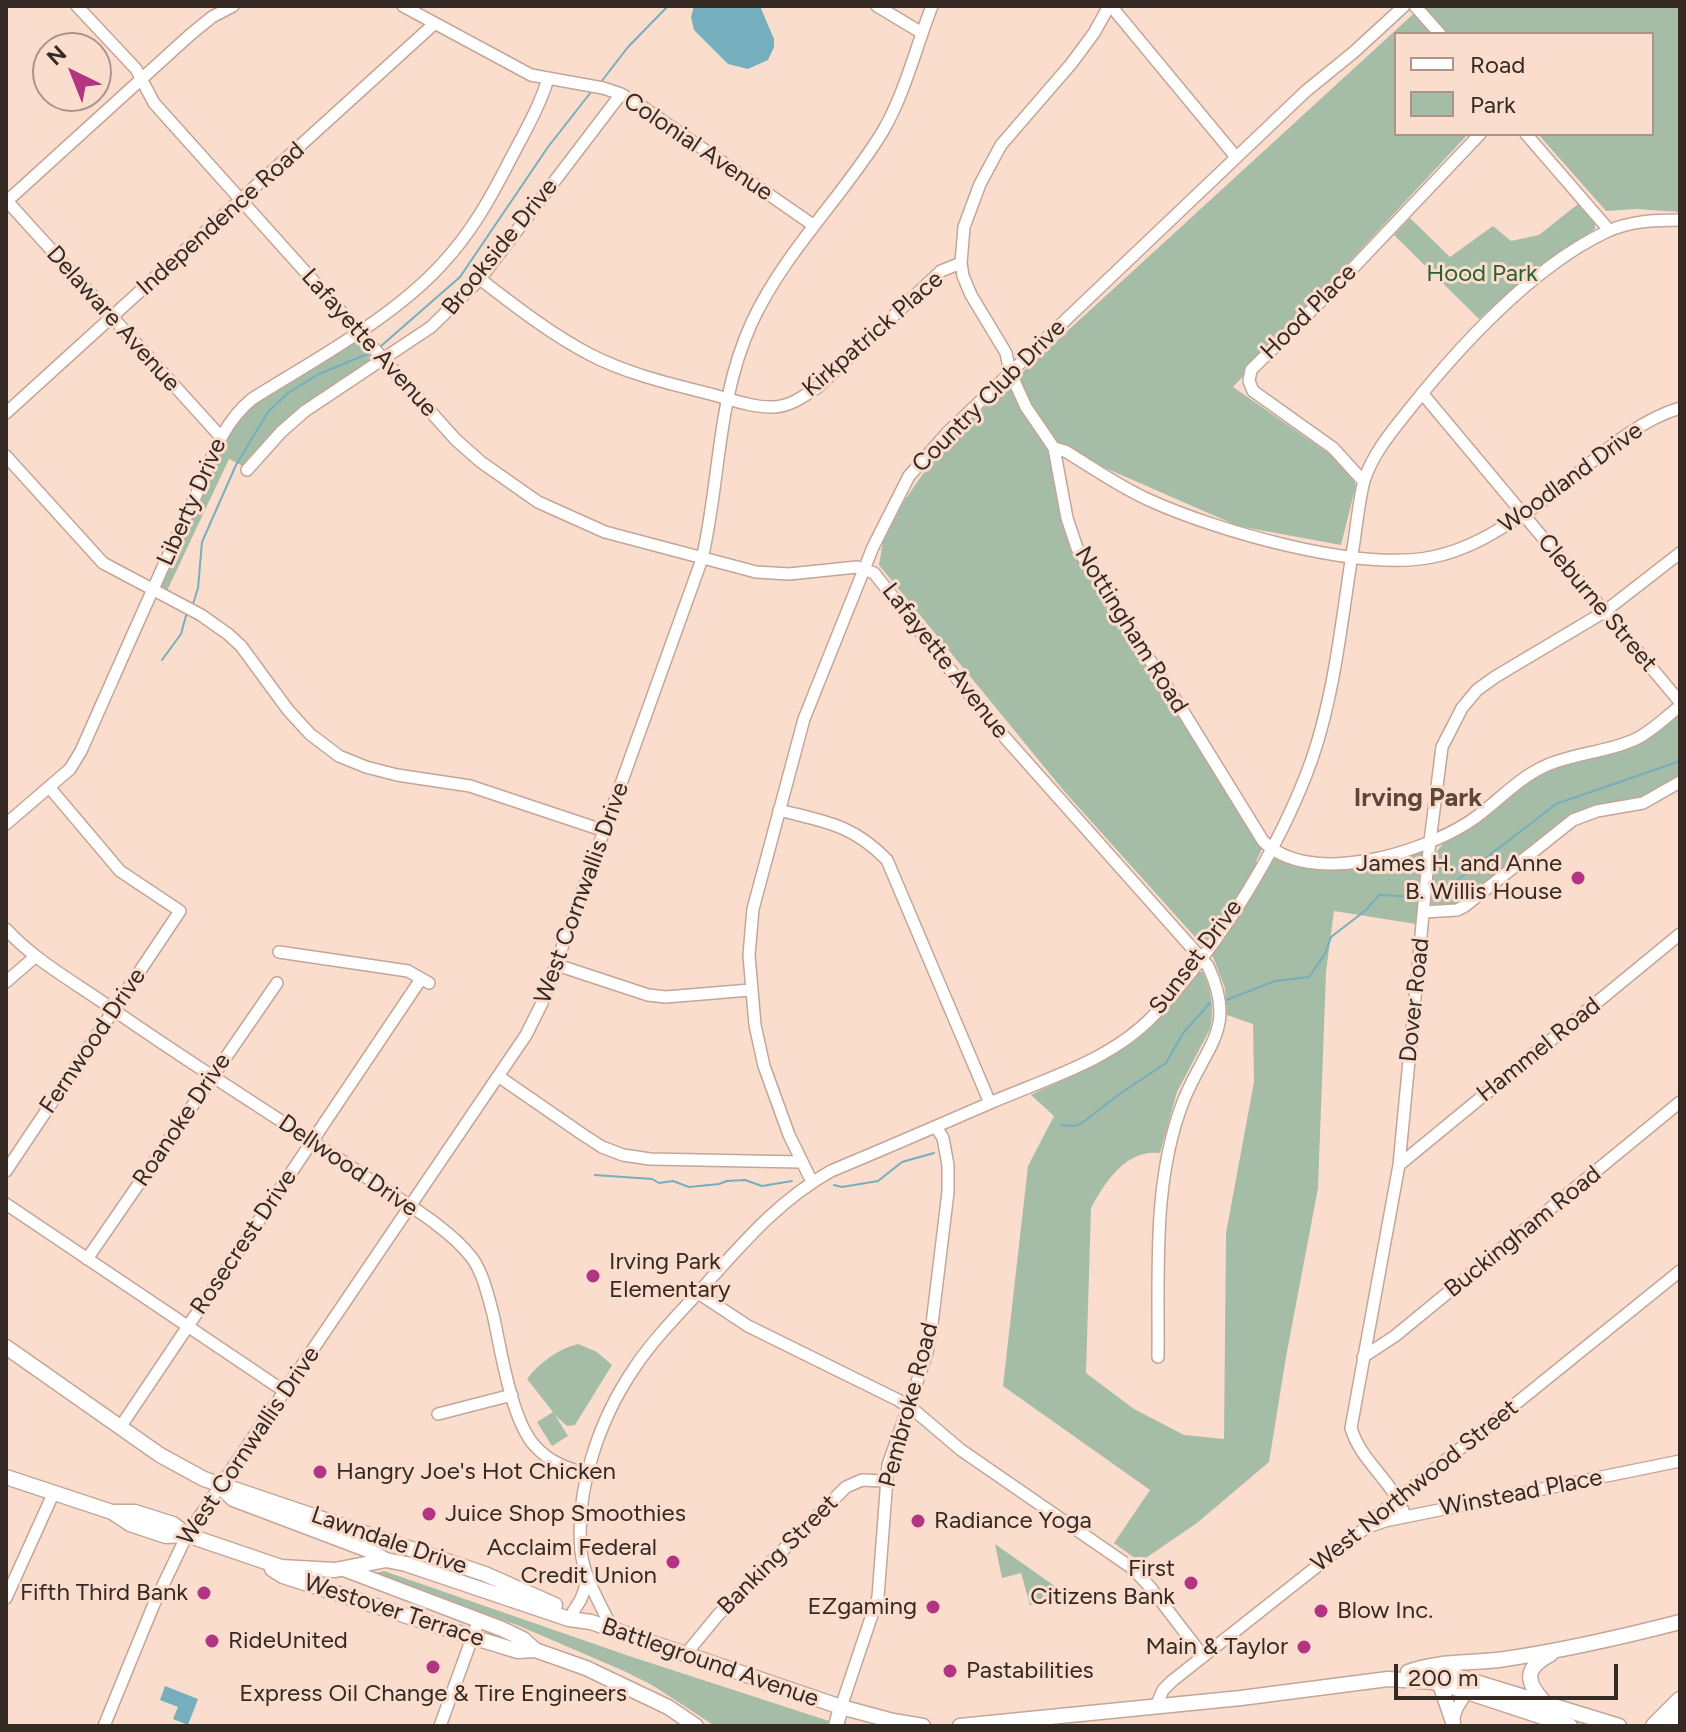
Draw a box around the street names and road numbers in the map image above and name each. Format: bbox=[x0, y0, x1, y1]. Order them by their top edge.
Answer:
street label: Colonial Avenue bbox=[618, 86, 778, 208]
street label: Independence Road bbox=[131, 136, 311, 302]
street label: Brookside Drive bbox=[436, 173, 564, 321]
street label: Delaware Avenue bbox=[40, 240, 186, 398]
street label: Hood Place bbox=[1255, 258, 1363, 366]
street label: Lafayette Avenue bbox=[295, 263, 443, 423]
street label: Kirkpatrick Place bbox=[797, 265, 949, 403]
street label: Country Club Drive bbox=[906, 313, 1072, 479]
street label: Woodland Drive bbox=[1494, 416, 1648, 540]
street label: Liberty Drive bbox=[151, 434, 233, 570]
street label: Cleburne Street bbox=[1531, 528, 1663, 678]
street label: Nottingham Road bbox=[1068, 541, 1194, 719]
street label: Lafayette Avenue bbox=[875, 578, 1015, 744]
street label: West Cornwallis Drive bbox=[529, 778, 635, 1008]
street label: Sunset Drive bbox=[1143, 894, 1249, 1020]
street label: Dover Road bbox=[1394, 936, 1436, 1064]
street label: Fernwood Drive bbox=[34, 963, 152, 1119]
street label: Hammel Road bbox=[1471, 991, 1607, 1109]
street label: Roanoke Drive bbox=[127, 1048, 237, 1192]
street label: Dellwood Drive bbox=[273, 1109, 423, 1223]
street label: Buckingham Road bbox=[1439, 1160, 1607, 1304]
street label: Rosecrest Drive bbox=[185, 1164, 303, 1320]
street label: Pembroke Road bbox=[873, 1320, 945, 1490]
street label: West Cornwallis Drive bbox=[172, 1341, 326, 1551]
street label: West Northwood Street bbox=[1306, 1394, 1524, 1578]
street label: Winstead Place bbox=[1437, 1463, 1605, 1523]
street label: Banking Street bbox=[712, 1489, 844, 1621]
street label: Lawndale Drive bbox=[307, 1501, 471, 1581]
street label: Westover Terrace bbox=[300, 1568, 488, 1654]
street label: Battleground Avenue bbox=[598, 1612, 822, 1714]

